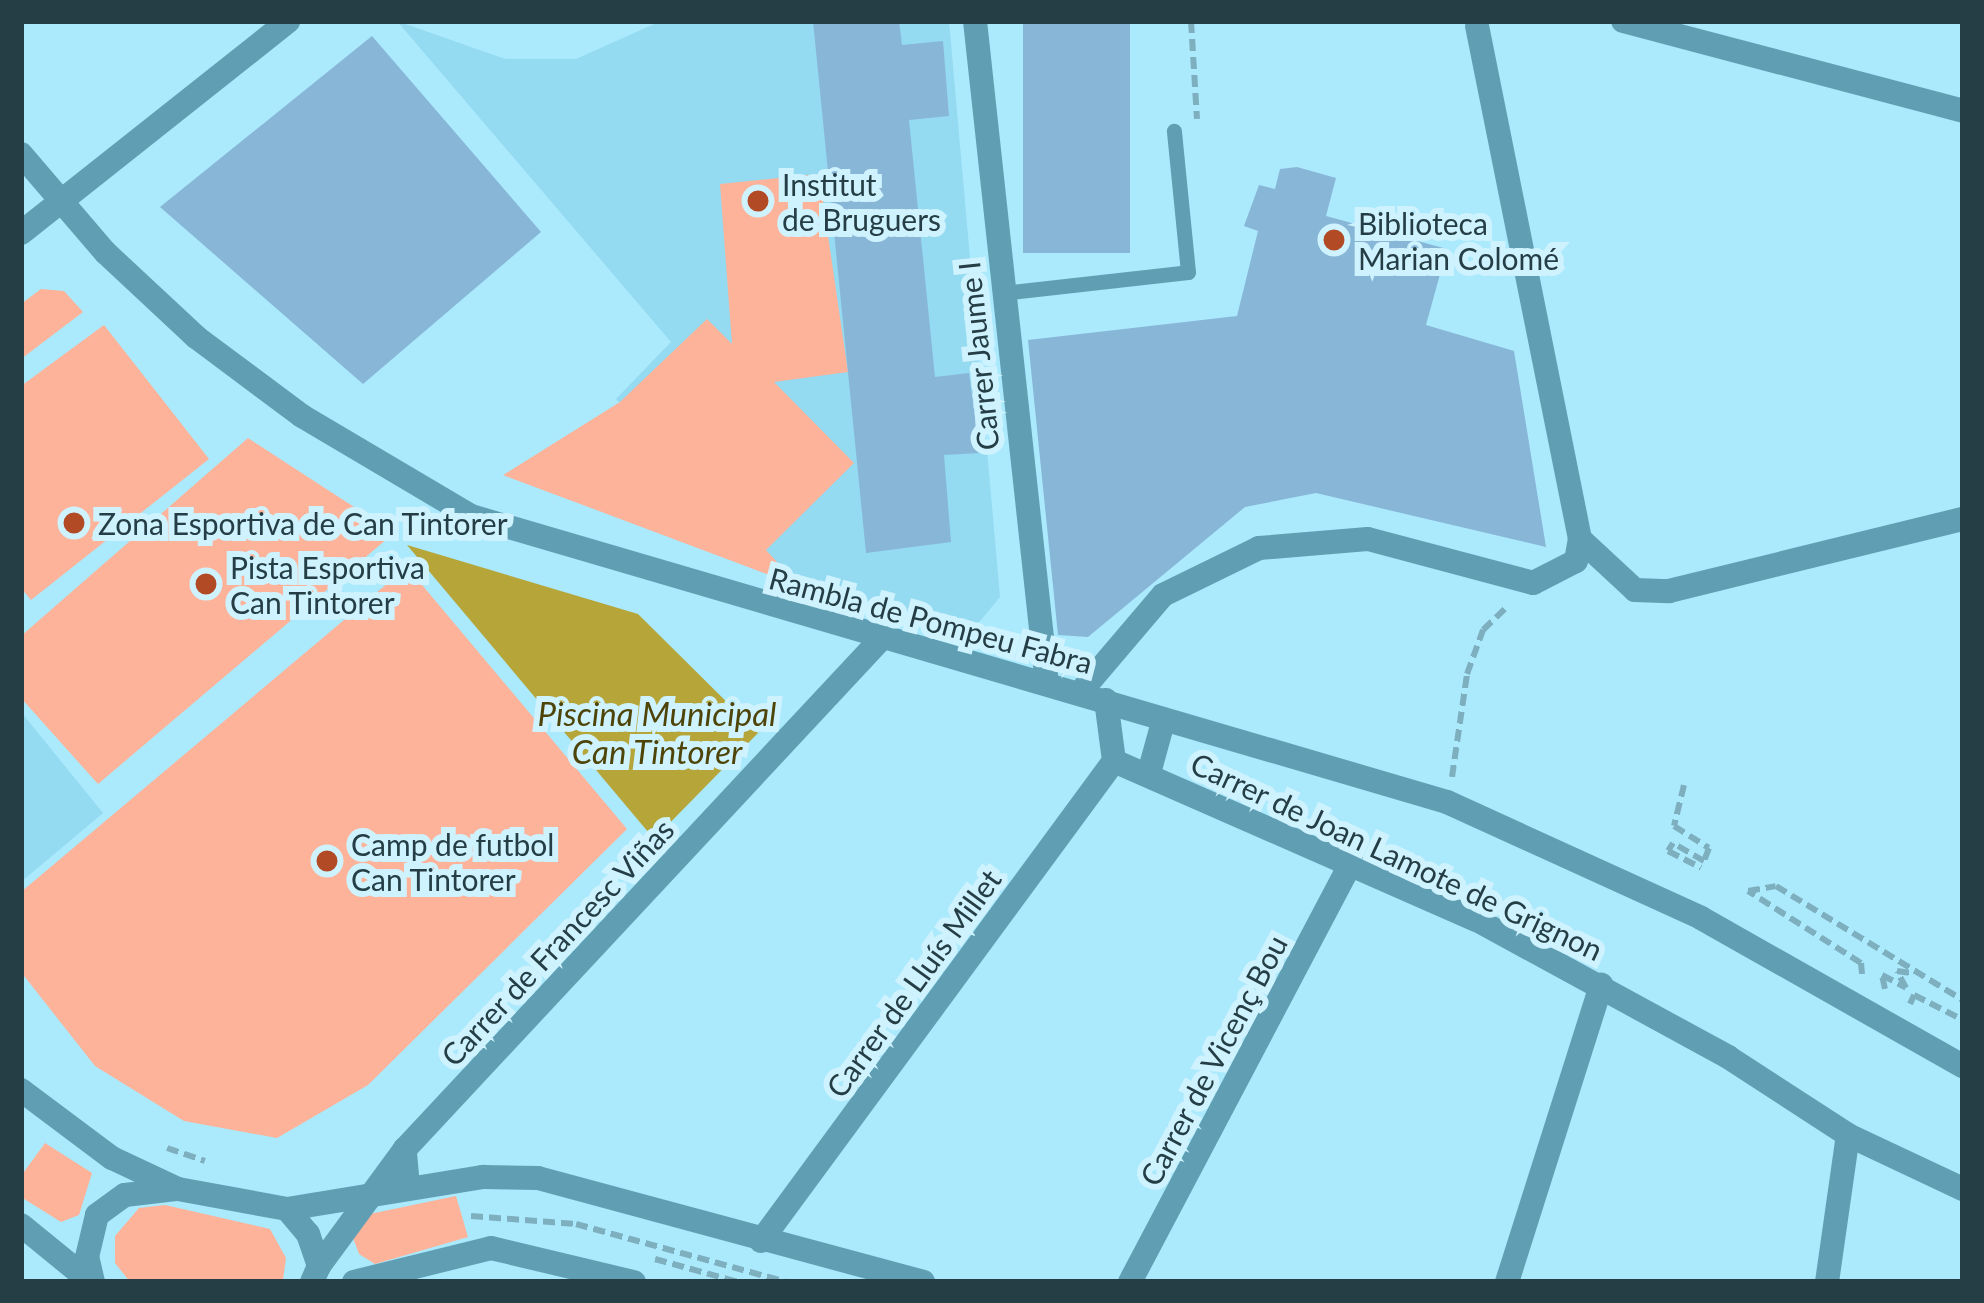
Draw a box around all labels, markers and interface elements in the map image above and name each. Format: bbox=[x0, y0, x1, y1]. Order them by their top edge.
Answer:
place label: Institut de Bruguers bbox=[782, 166, 941, 237]
marker: Institut de Bruguers bbox=[745, 188, 771, 214]
place label: Biblioteca Marian Colomé bbox=[1358, 205, 1559, 276]
marker: Biblioteca Marian Colomé bbox=[1321, 227, 1347, 253]
street label: Carrer Jaume I bbox=[950, 259, 1006, 453]
place label: Zona Esportiva de Can Tintorer bbox=[98, 505, 509, 541]
marker: Zona Esportiva de Can Tintorer bbox=[61, 510, 87, 536]
place label: Pista Esportiva Can Tintorer bbox=[230, 549, 425, 620]
street label: Rambla de Pompeu Fabra bbox=[765, 560, 1097, 680]
marker: Pista Esportiva Can Tintorer bbox=[193, 571, 219, 597]
water label: Piscina Municipal Can Tintorer bbox=[538, 694, 776, 772]
street label: Carrer de Joan Lamote de Grignon bbox=[1185, 744, 1609, 968]
street label: Carrer de Francesc Viñas bbox=[433, 811, 681, 1073]
place label: Camp de futbol Can Tintorer bbox=[351, 826, 554, 896]
marker: Camp de futbol Can Tintorer bbox=[314, 848, 340, 874]
street label: Carrer de Lluís Millet bbox=[818, 862, 1008, 1104]
street label: Carrer de Vicenç Bou bbox=[1131, 928, 1295, 1192]

